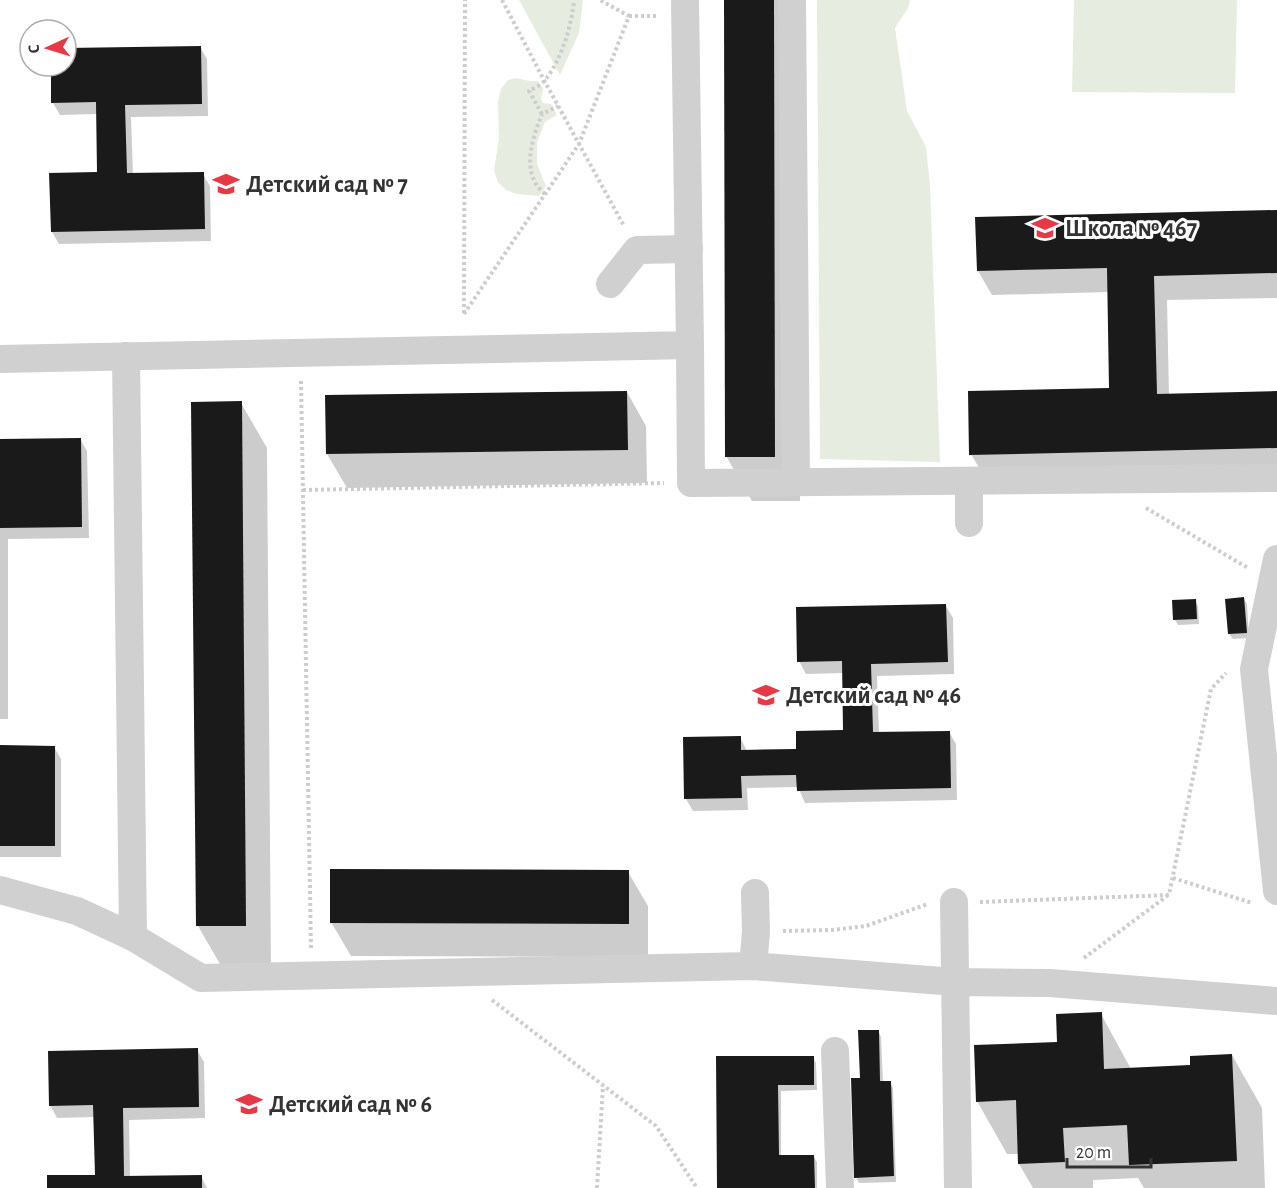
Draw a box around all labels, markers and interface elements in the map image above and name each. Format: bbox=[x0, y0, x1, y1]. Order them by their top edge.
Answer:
north arrow bbox=[18, 18, 78, 78]
text: С bbox=[26, 44, 42, 54]
school or university icon: Детский сад № 7 bbox=[211, 169, 241, 199]
place label: Детский сад № 7 bbox=[246, 173, 408, 197]
school or university icon: Школа № 467 bbox=[1030, 213, 1060, 243]
place label: Школа № 467 bbox=[1065, 217, 1197, 241]
school or university icon: Детский сад № 46 bbox=[751, 680, 781, 710]
place label: Детский сад № 46 bbox=[786, 684, 961, 708]
school or university icon: Детский сад № 6 bbox=[234, 1089, 264, 1119]
place label: Детский сад № 6 bbox=[269, 1093, 432, 1117]
scale bar bbox=[1067, 1131, 1151, 1169]
text: 20 m bbox=[1076, 1144, 1111, 1162]

